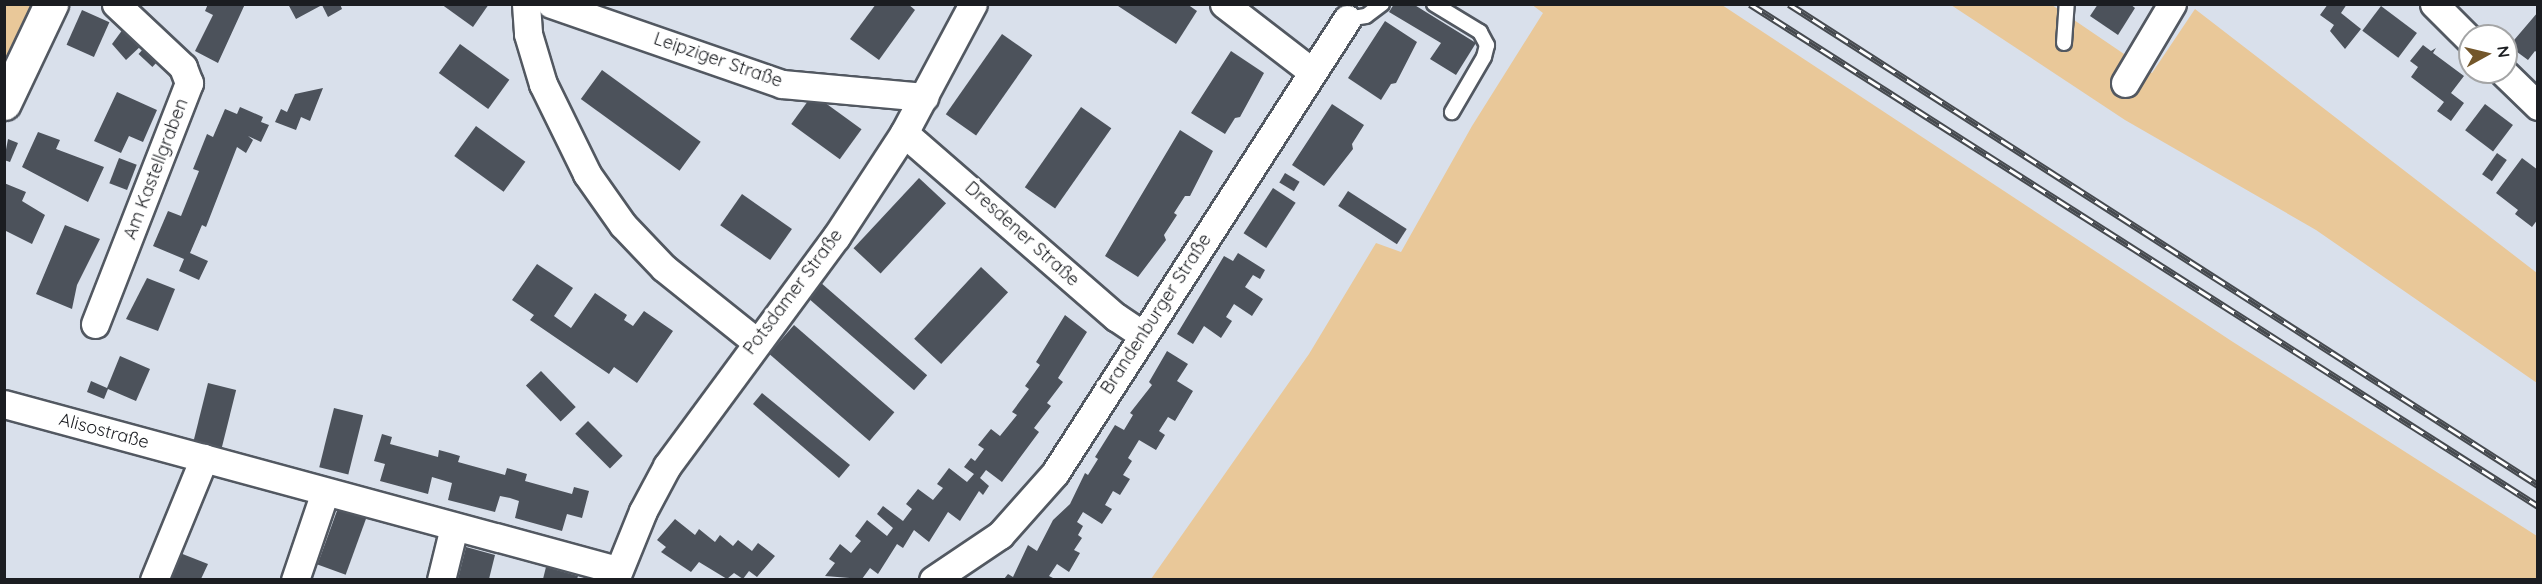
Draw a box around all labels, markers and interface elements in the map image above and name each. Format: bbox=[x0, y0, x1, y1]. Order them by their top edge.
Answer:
north arrow bbox=[2458, 24, 2518, 84]
street label: Leipziger Straße bbox=[651, 28, 785, 92]
text: N bbox=[2493, 45, 2515, 59]
street label: Am Kastellgraben bbox=[119, 96, 193, 242]
street label: Dresdener Straße bbox=[960, 177, 1084, 291]
street label: Potsdamer Straße bbox=[739, 225, 847, 359]
street label: Brandenburger Straße bbox=[1096, 230, 1216, 398]
street label: Alisostraße bbox=[57, 409, 151, 453]

